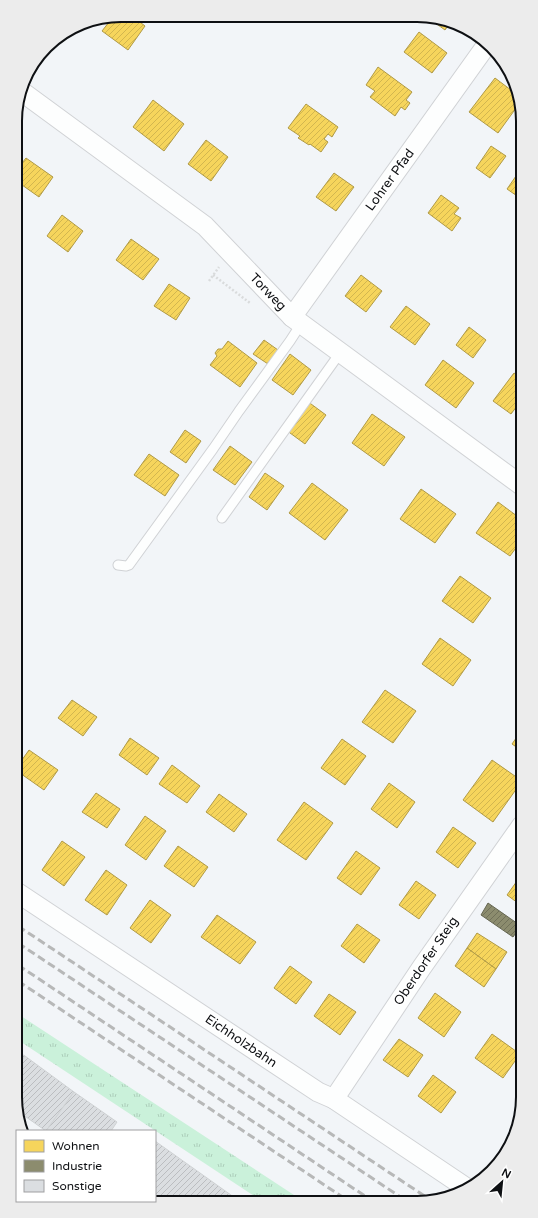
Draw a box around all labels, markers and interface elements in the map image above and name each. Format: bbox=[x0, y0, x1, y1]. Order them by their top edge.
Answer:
street label: Lohrer Pfad bbox=[362, 146, 418, 214]
street label: Torweg bbox=[246, 270, 290, 314]
street label: Oberdorfer Steig bbox=[390, 914, 462, 1008]
street label: Eichholzbahn bbox=[202, 1011, 280, 1071]
legend bbox=[16, 1130, 156, 1202]
text: Wohnen bbox=[52, 1139, 100, 1153]
text: Industrie bbox=[52, 1159, 102, 1173]
north arrow bbox=[482, 1162, 522, 1202]
text: N bbox=[499, 1166, 513, 1181]
text: Sonstige bbox=[52, 1179, 102, 1193]

